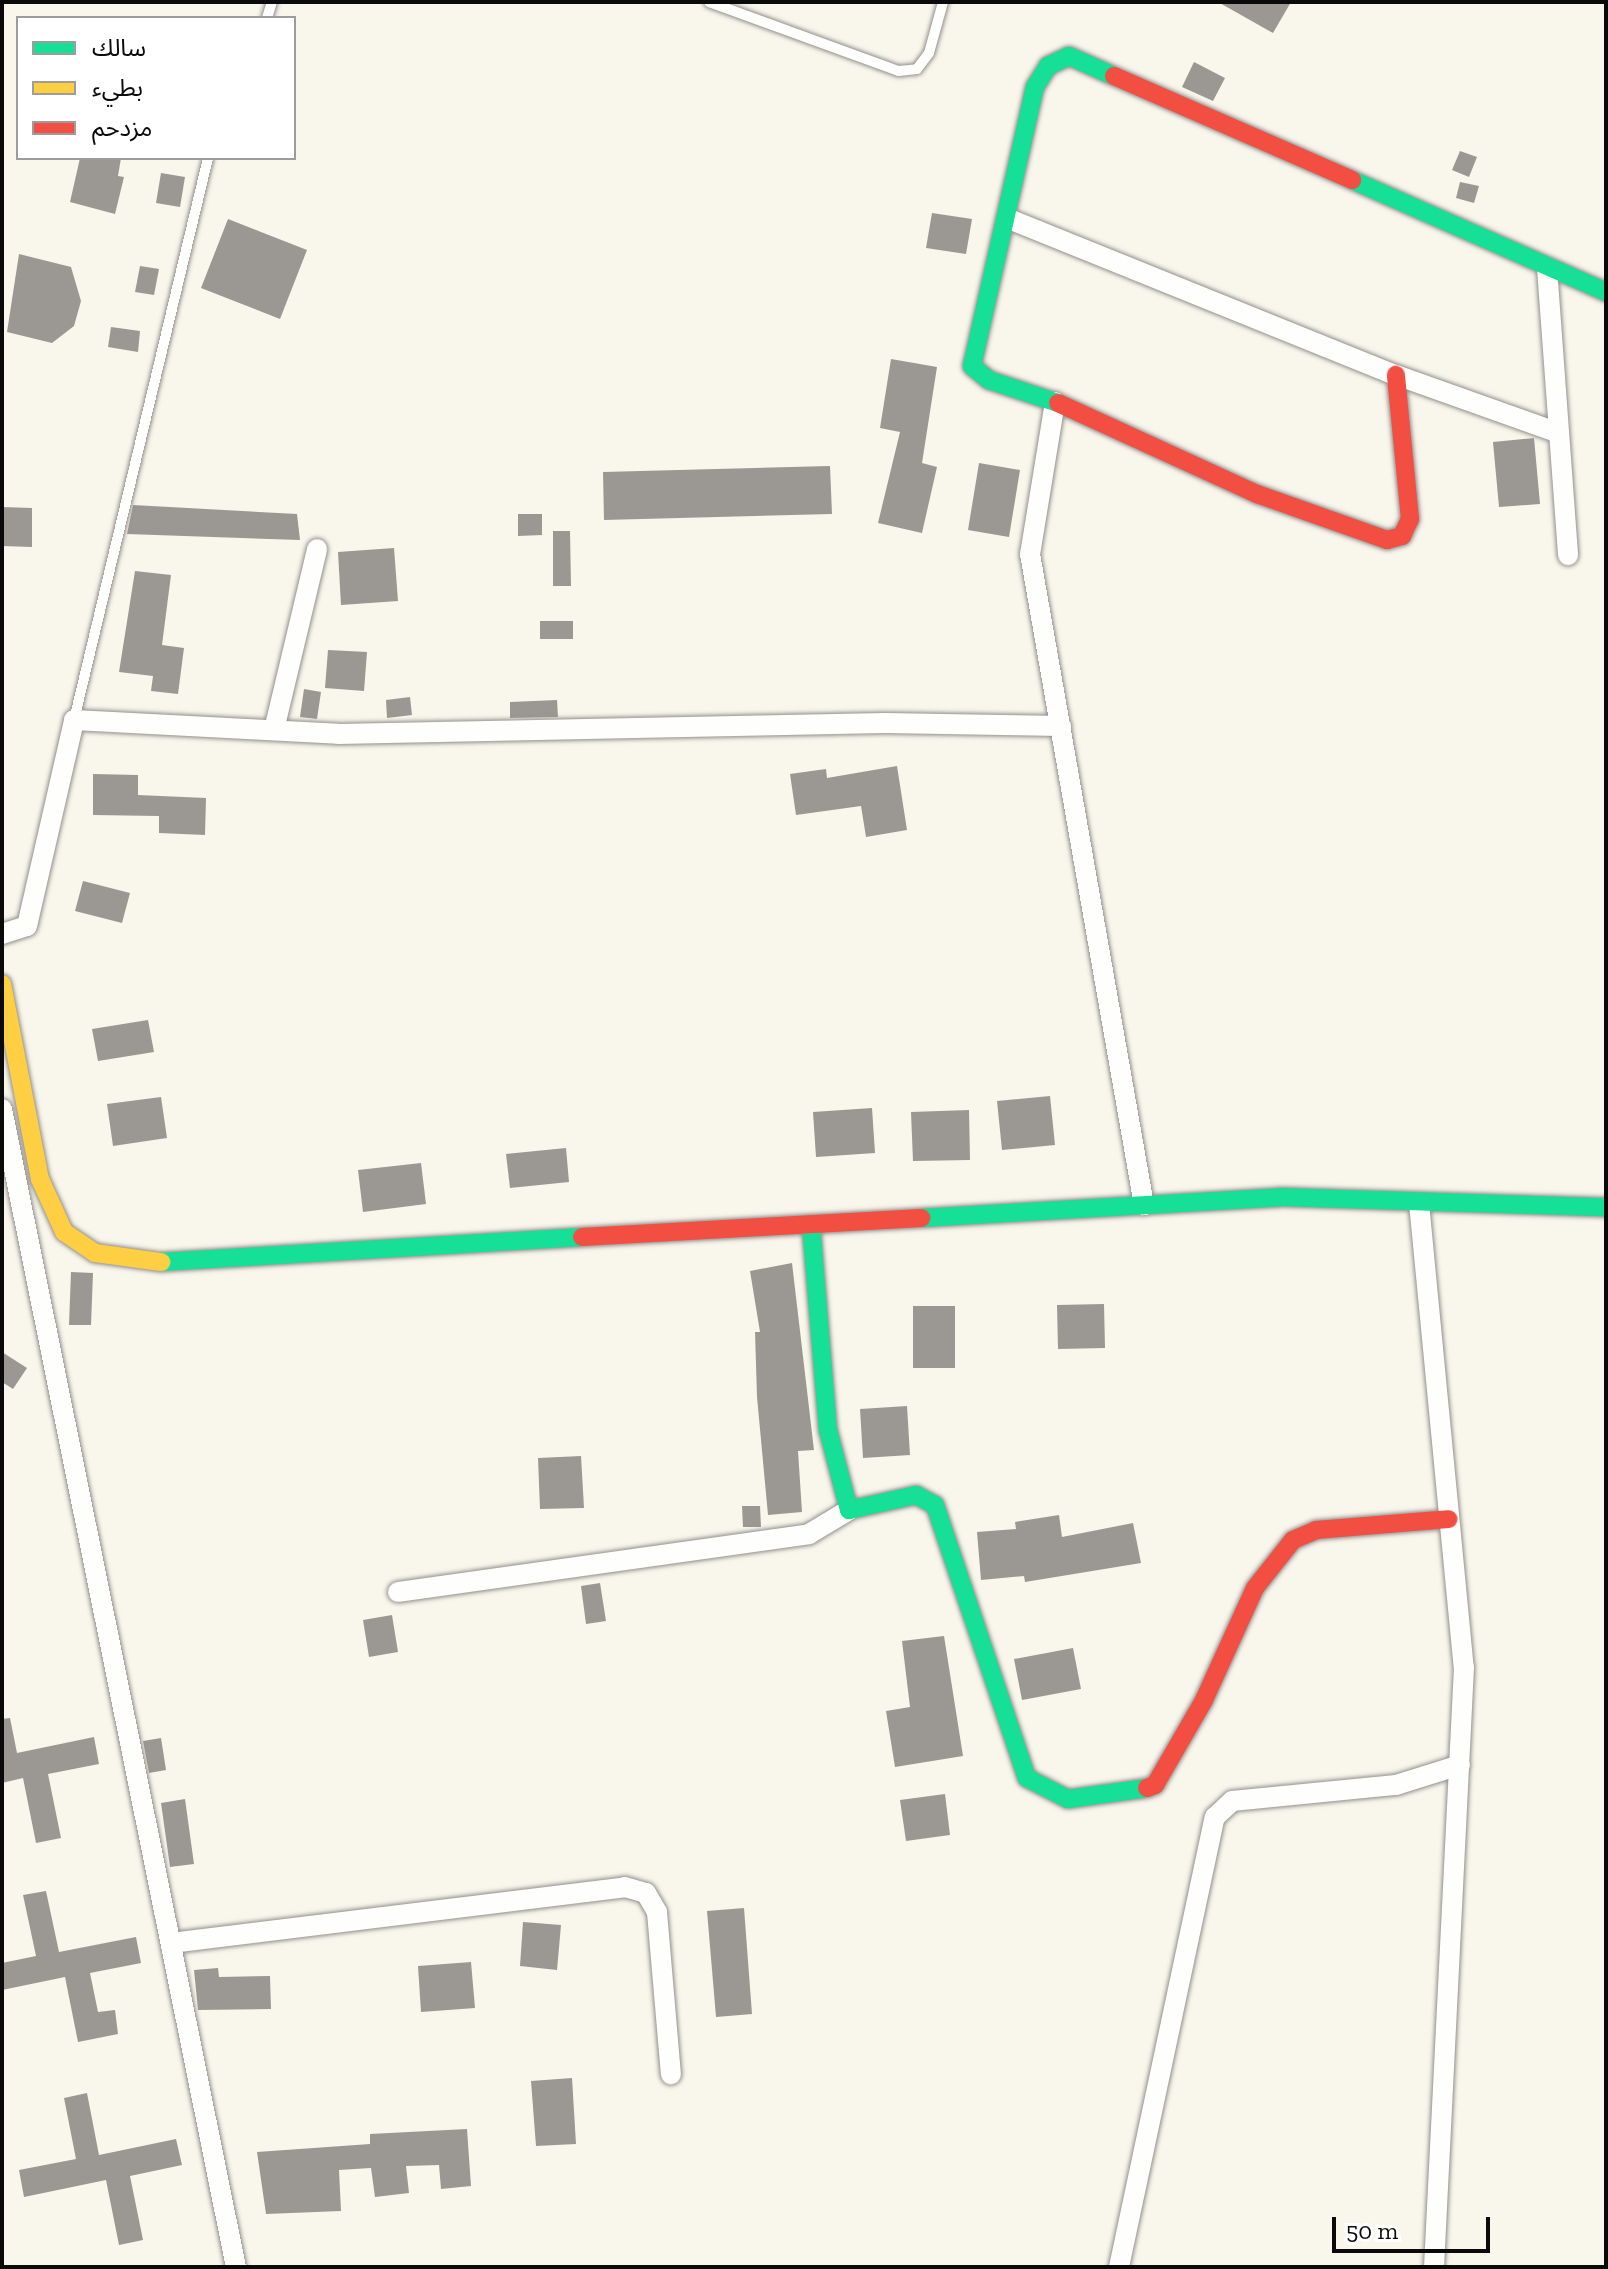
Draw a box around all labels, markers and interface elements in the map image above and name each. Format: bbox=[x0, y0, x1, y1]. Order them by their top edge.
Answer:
legend bbox=[16, 16, 296, 160]
text: سالك bbox=[92, 33, 146, 62]
text: بطيء bbox=[92, 73, 143, 102]
text: مزدحم bbox=[92, 113, 152, 142]
scale bar bbox=[1336, 2201, 1494, 2251]
text: 50 m bbox=[1346, 2216, 1398, 2245]

